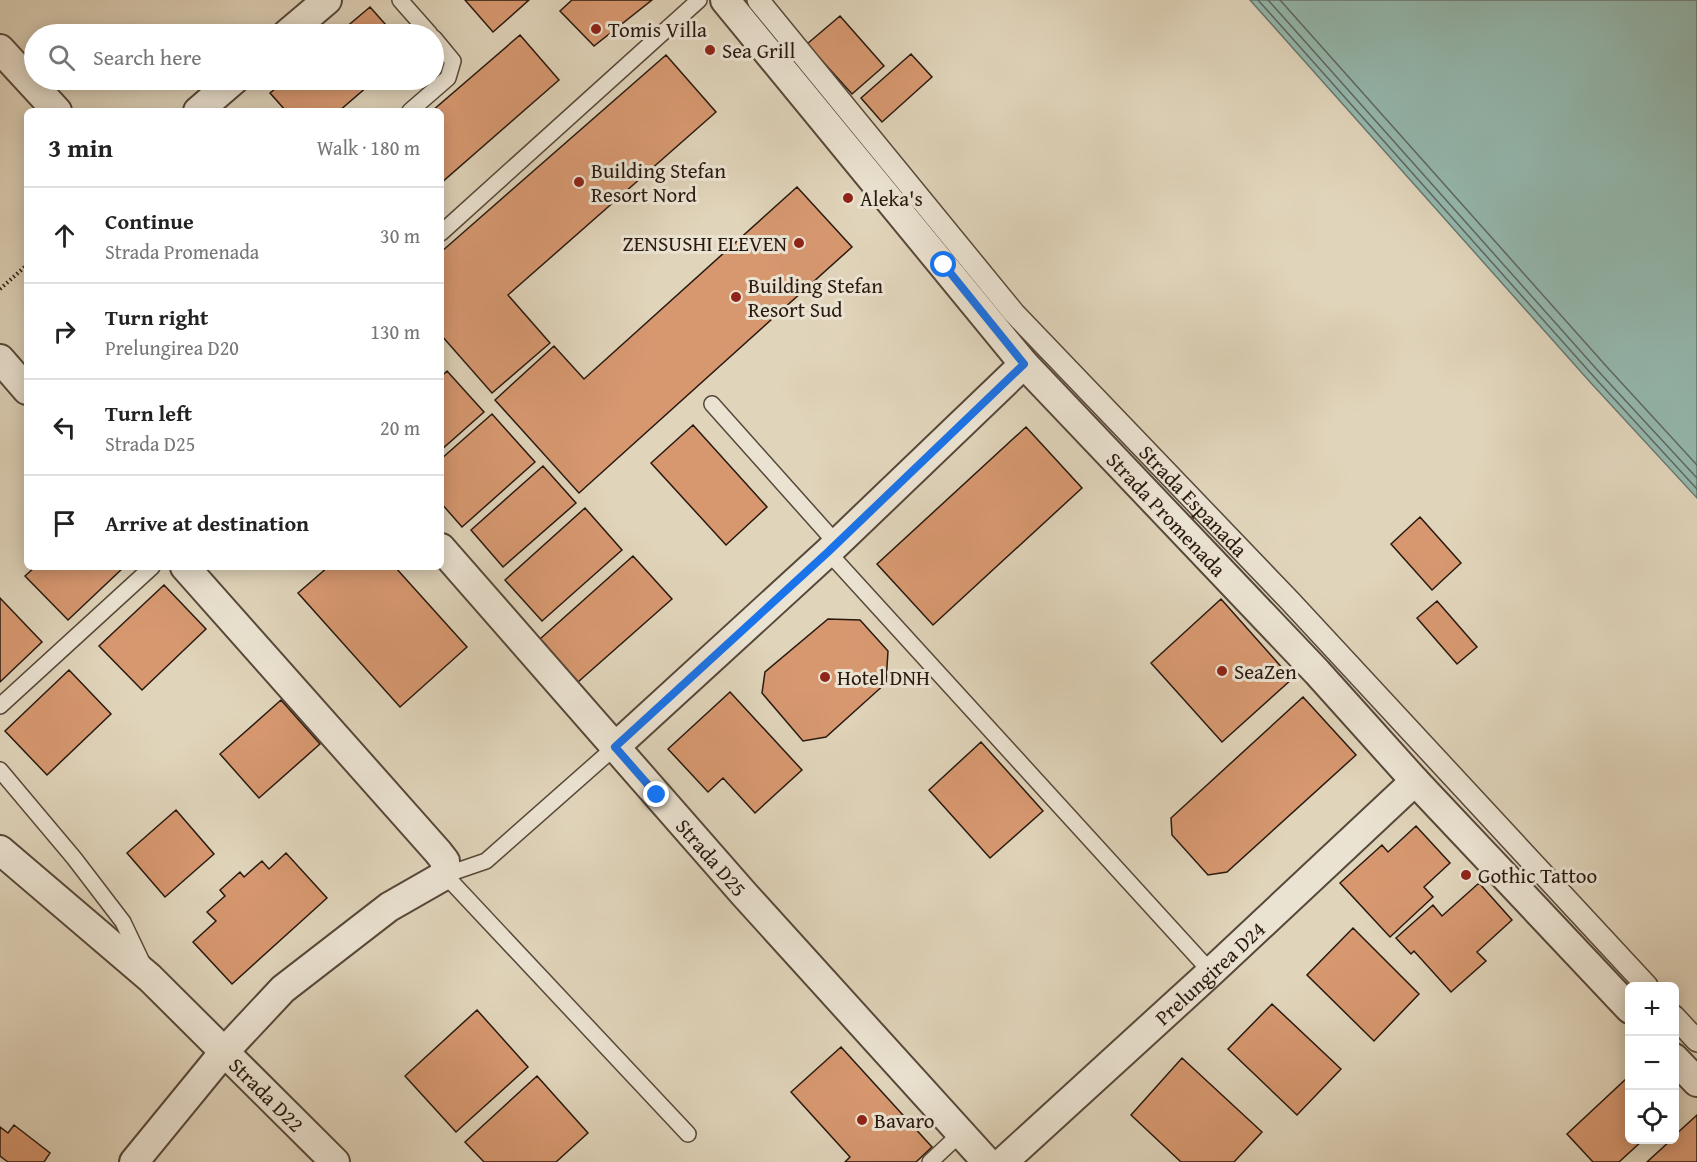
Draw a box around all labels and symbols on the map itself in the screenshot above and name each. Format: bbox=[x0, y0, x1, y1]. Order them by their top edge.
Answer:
place label: Tomis Villa bbox=[608, 14, 707, 45]
marker: Tomis Villa bbox=[589, 22, 603, 36]
place label: Sea Grill bbox=[722, 35, 795, 66]
marker: Sea Grill bbox=[703, 43, 717, 57]
place label: Building Stefan Resort Nord bbox=[591, 155, 726, 210]
marker: Building Stefan Resort Nord bbox=[572, 175, 586, 189]
place label: Aleka's bbox=[860, 183, 923, 214]
marker: Aleka's bbox=[841, 191, 855, 205]
place label: ZENSUSHI ELEVEN bbox=[623, 228, 787, 259]
marker: ZENSUSHI ELEVEN bbox=[792, 236, 806, 250]
route start bbox=[930, 251, 956, 277]
place label: Building Stefan Resort Sud bbox=[748, 270, 883, 325]
marker: Building Stefan Resort Sud bbox=[729, 290, 743, 304]
street label: Strada Espanada bbox=[1132, 437, 1255, 564]
street label: Strada Promenada bbox=[1100, 445, 1234, 583]
place label: SeaZen bbox=[1234, 656, 1297, 687]
place label: Hotel DNH bbox=[837, 662, 930, 693]
marker: SeaZen bbox=[1215, 664, 1229, 678]
marker: Hotel DNH bbox=[818, 670, 832, 684]
route end bbox=[643, 781, 669, 807]
street label: Strada D25 bbox=[669, 811, 755, 903]
place label: Gothic Tattoo bbox=[1478, 860, 1597, 891]
marker: Gothic Tattoo bbox=[1459, 868, 1473, 882]
street label: Prelungirea D24 bbox=[1147, 914, 1272, 1032]
street label: Strada D22 bbox=[222, 1050, 311, 1139]
place label: Bavaro bbox=[874, 1105, 935, 1136]
marker: Bavaro bbox=[855, 1113, 869, 1127]

